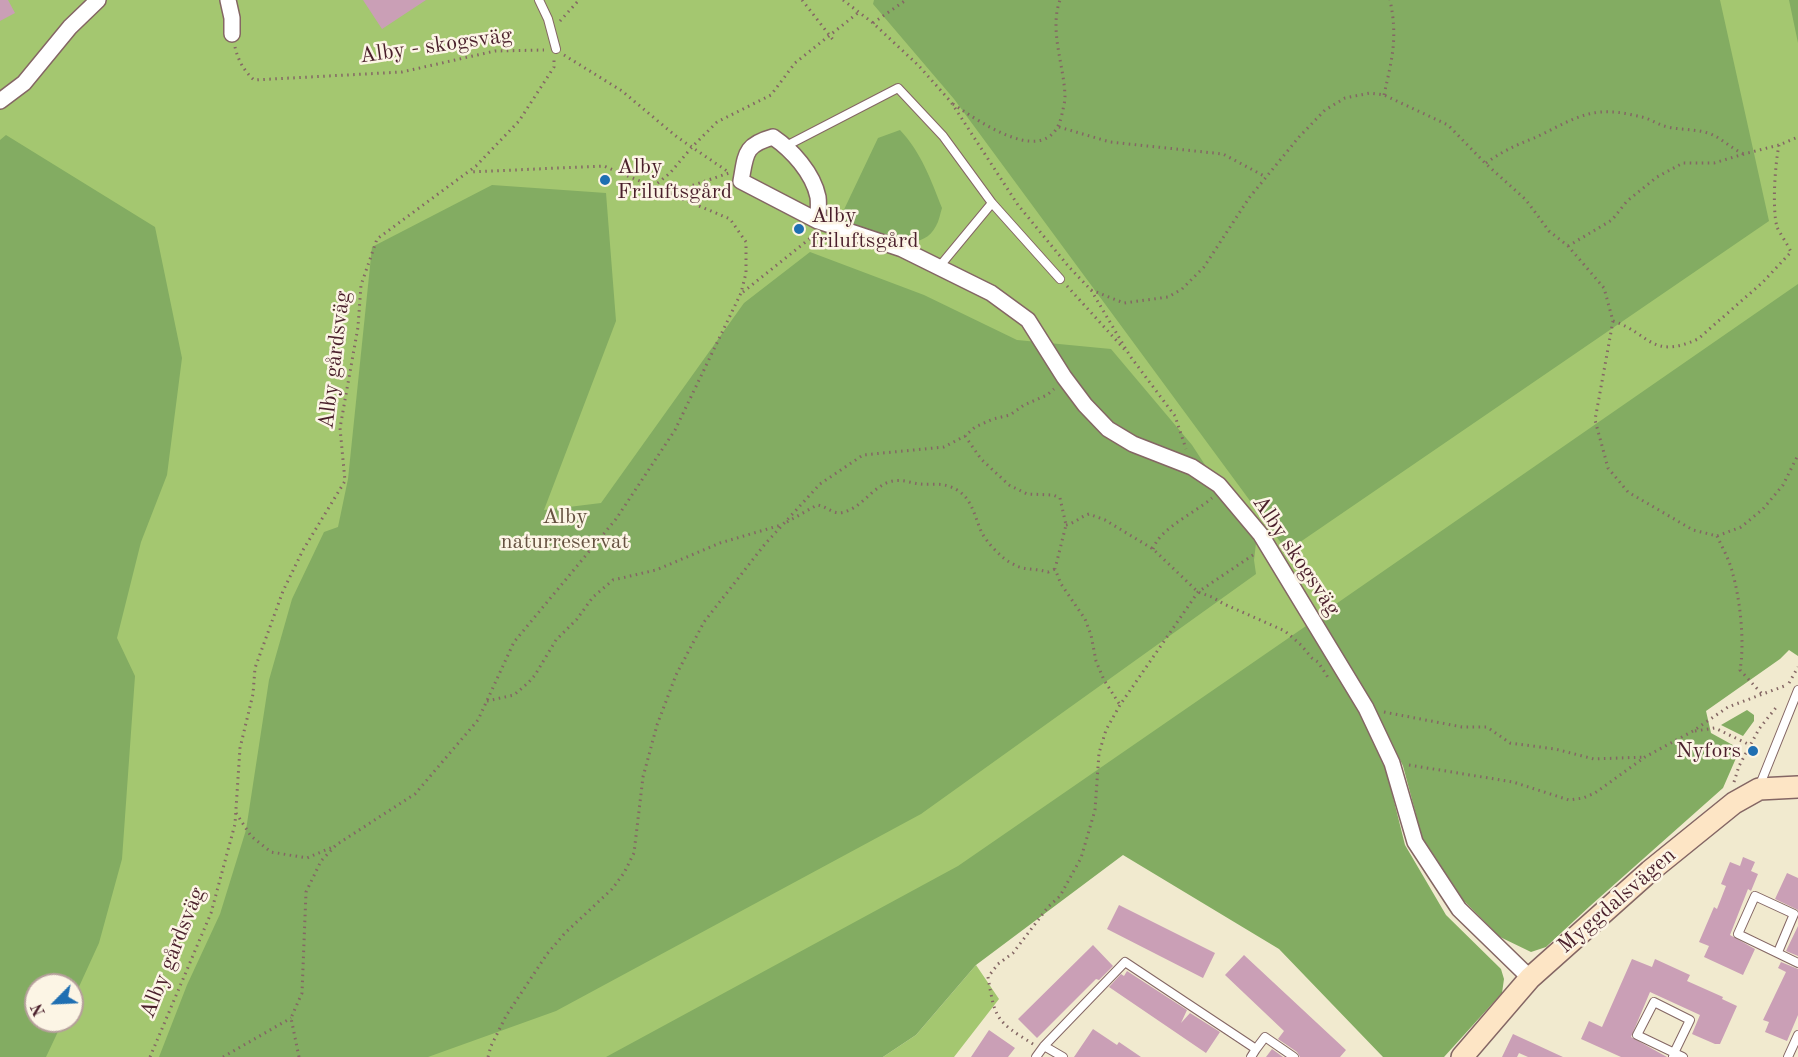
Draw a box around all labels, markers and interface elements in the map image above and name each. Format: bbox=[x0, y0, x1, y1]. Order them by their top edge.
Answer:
street label: Alby - skogsväg bbox=[358, 22, 514, 70]
place label: Alby Friluftsgård bbox=[617, 154, 732, 206]
marker: Alby Friluftsgård bbox=[598, 173, 612, 187]
place label: Alby friluftsgård bbox=[811, 203, 919, 254]
marker: Alby friluftsgård bbox=[792, 222, 806, 236]
street label: Alby gårdsväg bbox=[313, 289, 357, 431]
street label: Alby skogsväg bbox=[1246, 491, 1346, 621]
park label: Alby naturreservat bbox=[501, 504, 629, 556]
place label: Nyfors bbox=[1676, 738, 1741, 764]
marker: Nyfors bbox=[1746, 744, 1760, 758]
street label: Myggdalsvägen bbox=[1552, 842, 1682, 960]
street label: Alby gårdsväg bbox=[135, 884, 211, 1022]
north arrow bbox=[24, 973, 84, 1033]
text: N bbox=[30, 1001, 49, 1018]

